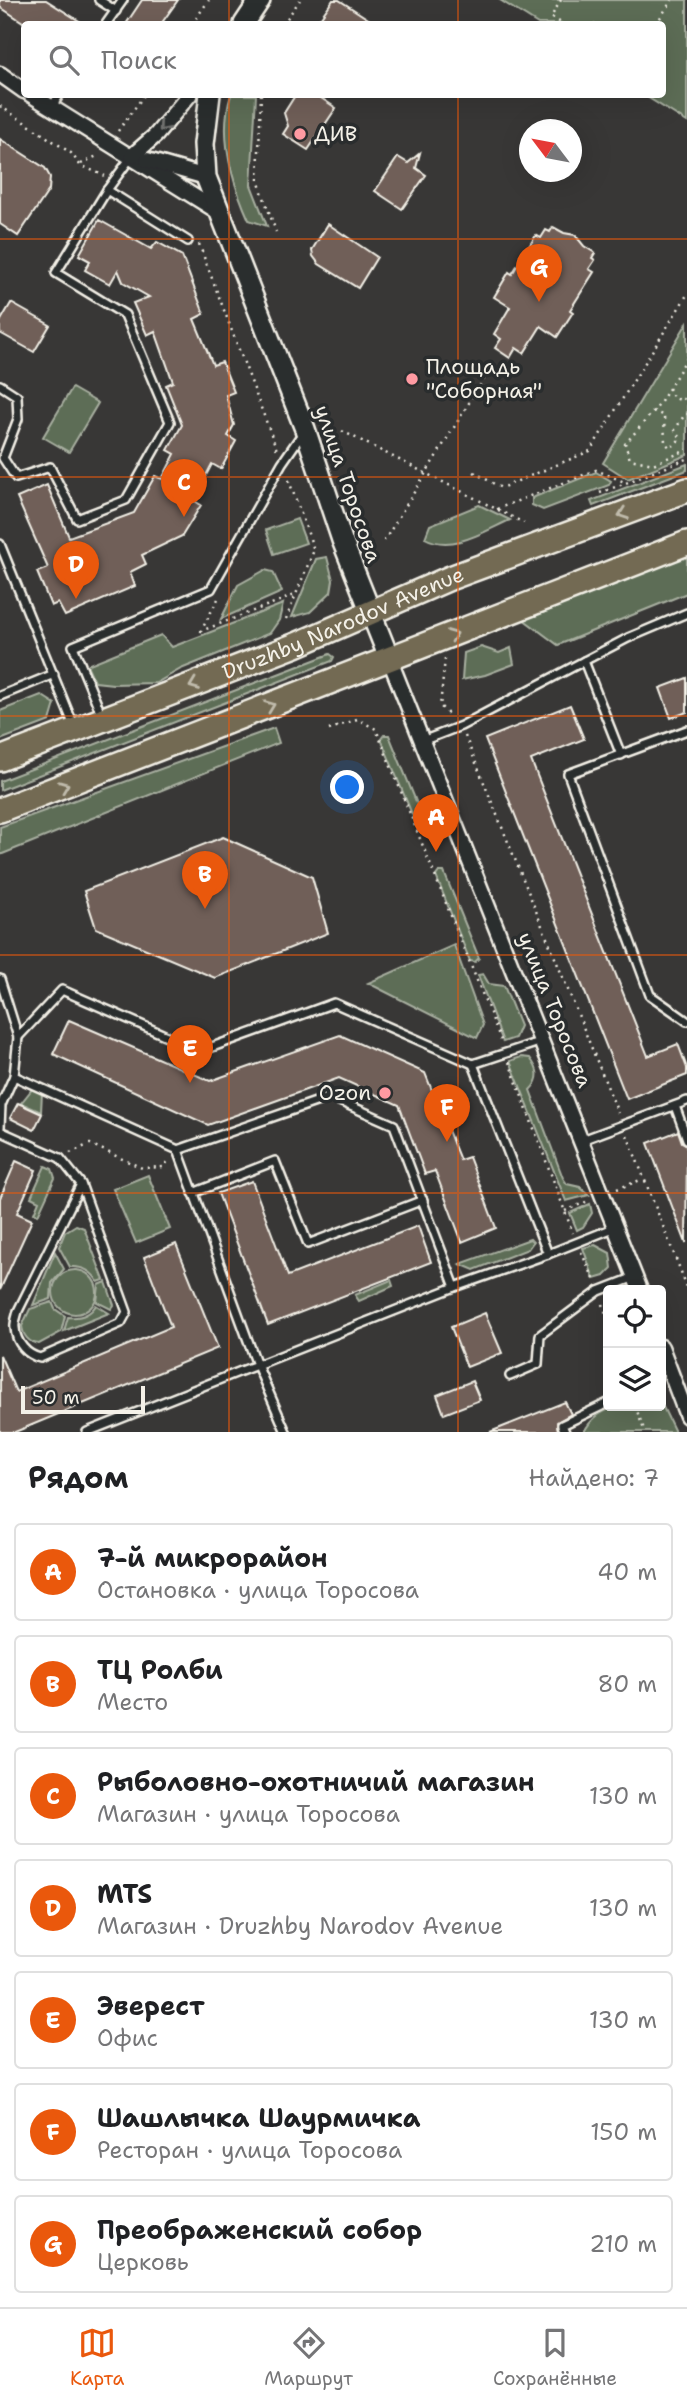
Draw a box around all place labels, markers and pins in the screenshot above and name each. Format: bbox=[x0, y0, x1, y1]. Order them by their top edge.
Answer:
place label: ДИВ bbox=[314, 120, 357, 148]
marker: ДИВ bbox=[292, 126, 308, 142]
pin: G bbox=[516, 244, 562, 302]
place label: Площадь "Соборная" bbox=[426, 353, 542, 405]
marker: Площадь "Соборная" bbox=[404, 371, 420, 387]
pin: C bbox=[161, 459, 207, 517]
pin: D bbox=[53, 541, 99, 599]
pin: A bbox=[413, 794, 459, 852]
pin: B bbox=[182, 851, 228, 909]
pin: E bbox=[167, 1025, 213, 1083]
place label: Ozon bbox=[319, 1079, 371, 1107]
pin: F bbox=[424, 1084, 470, 1142]
marker: Ozon bbox=[377, 1085, 393, 1101]

